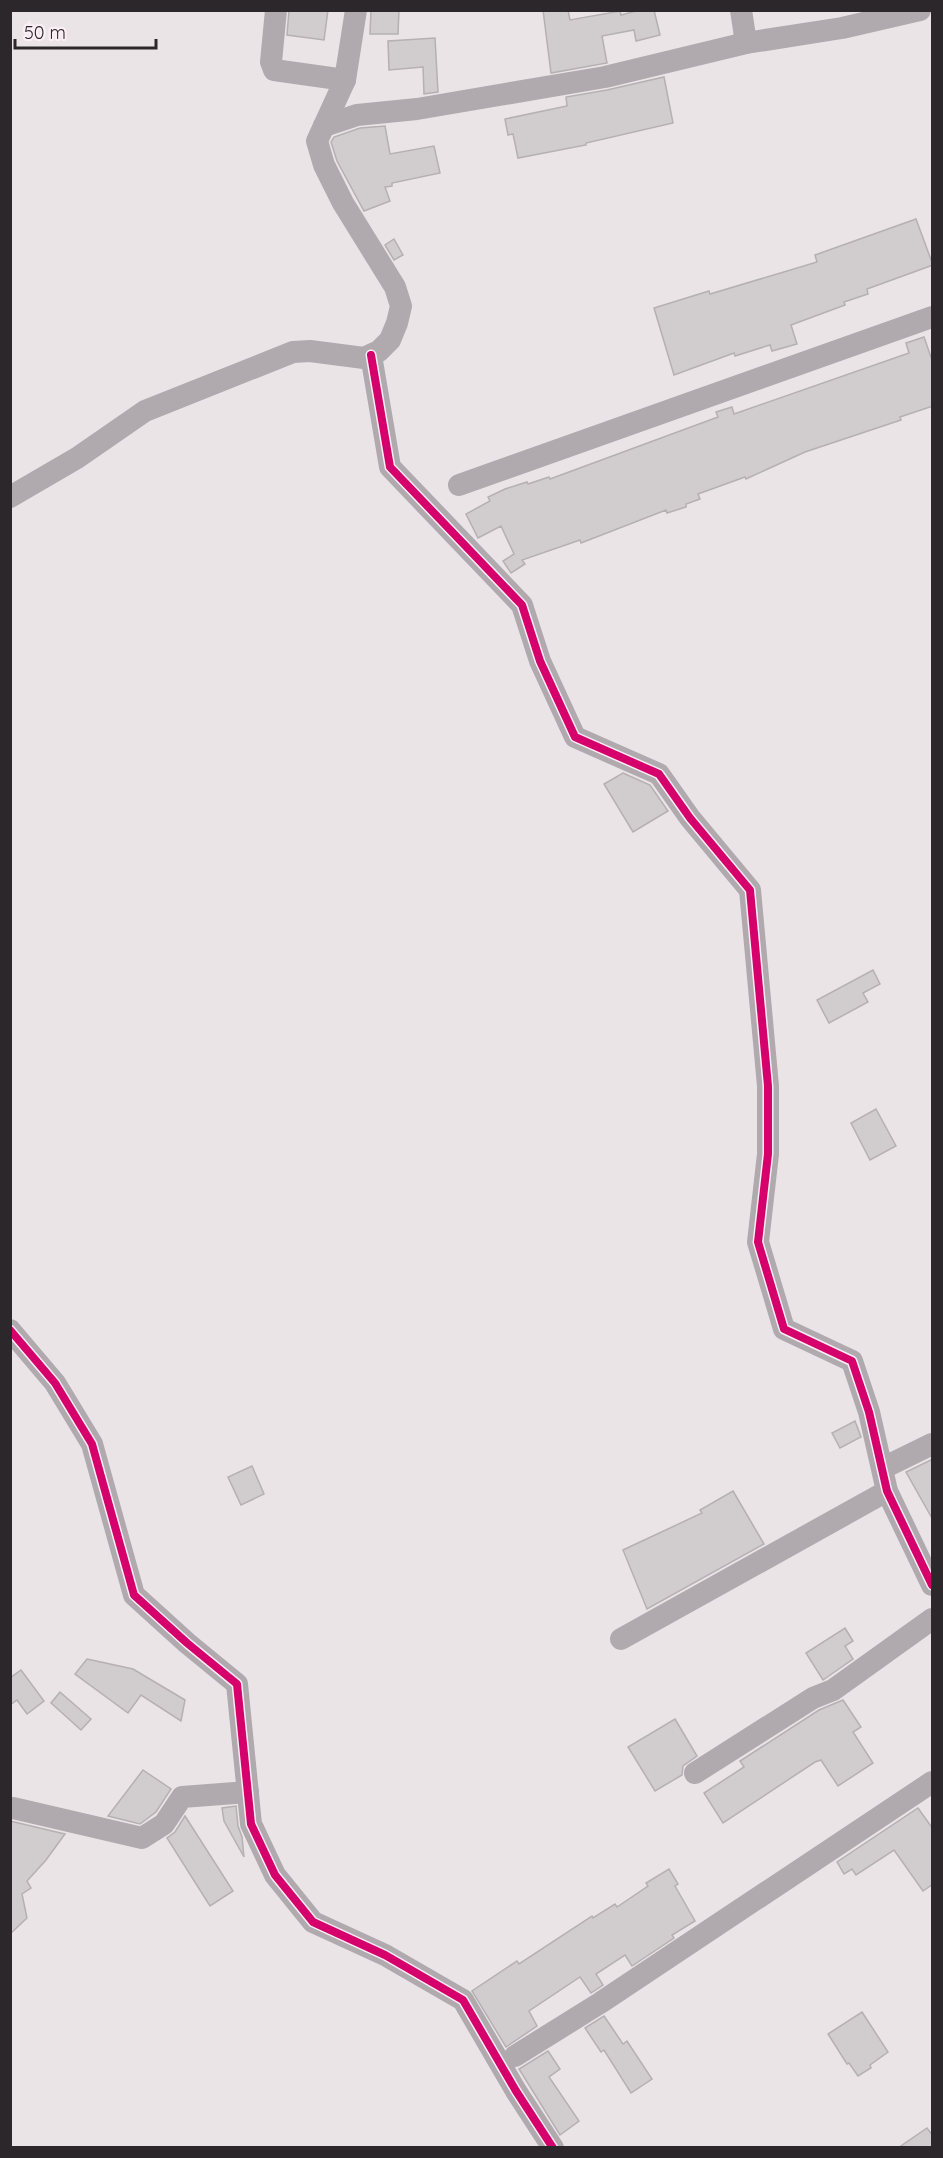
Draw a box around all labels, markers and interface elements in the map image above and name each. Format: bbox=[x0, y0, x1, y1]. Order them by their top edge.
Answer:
scale bar bbox=[15, 12, 156, 50]
text: 50 m bbox=[24, 21, 66, 44]

